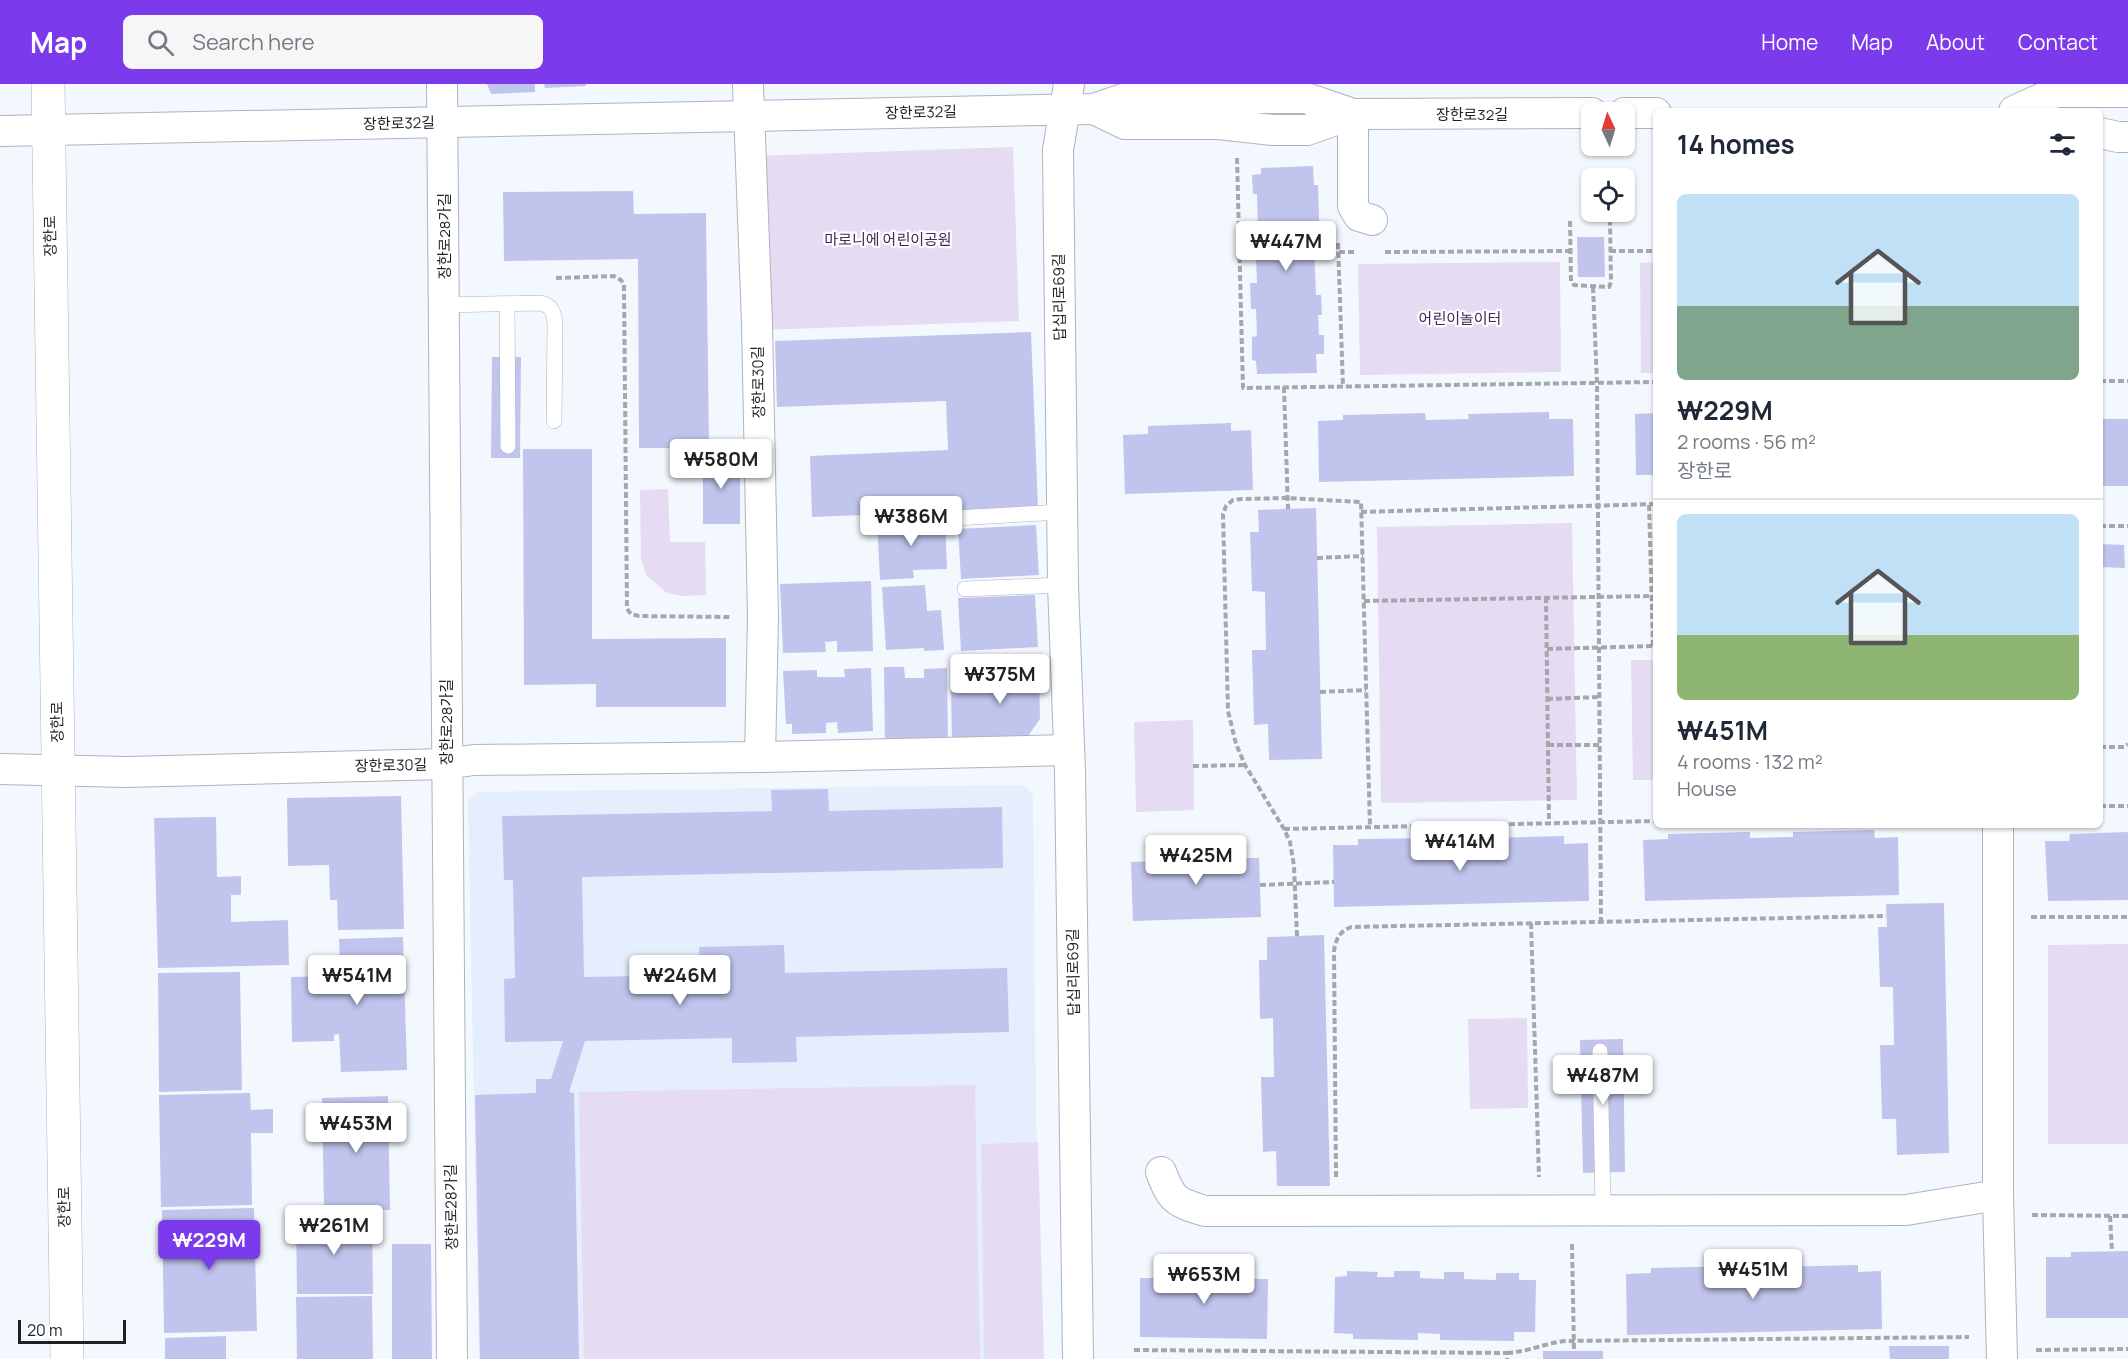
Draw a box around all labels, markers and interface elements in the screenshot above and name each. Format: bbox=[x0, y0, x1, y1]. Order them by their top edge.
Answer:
search box bbox=[123, 15, 543, 69]
text: Map bbox=[30, 23, 87, 61]
icon: search bbox=[144, 26, 177, 59]
text: Search here bbox=[192, 27, 315, 57]
text: Home bbox=[1761, 28, 1818, 56]
text: Map bbox=[1851, 28, 1893, 56]
text: About bbox=[1926, 28, 1985, 56]
text: Contact bbox=[2018, 28, 2098, 56]
street label: 장한로32길 bbox=[885, 101, 957, 123]
north arrow bbox=[1581, 102, 1635, 156]
map controls bbox=[1581, 102, 1635, 222]
street label: 장한로32길 bbox=[1436, 104, 1508, 125]
street label: 장한로32길 bbox=[363, 112, 435, 134]
text: 14 homes bbox=[1677, 126, 1795, 162]
icon: filters bbox=[2046, 128, 2079, 161]
button: locate bbox=[1581, 168, 1635, 222]
street label: 장한로28가길 bbox=[434, 193, 455, 279]
street label: 장한로 bbox=[39, 215, 61, 257]
pin: ₩447M bbox=[1244, 221, 1328, 272]
text: ₩447M bbox=[1250, 227, 1322, 254]
park label: 마로니에 어린이공원 bbox=[824, 229, 952, 250]
icon: home bbox=[1824, 233, 1932, 341]
street label: 답십리로69길 bbox=[1048, 253, 1070, 341]
park label: 어린이놀이터 bbox=[1419, 308, 1501, 329]
street label: 장한로30길 bbox=[747, 345, 769, 419]
text: ₩229M bbox=[1677, 392, 1773, 428]
text: 2 rooms · 56 m² bbox=[1677, 428, 1816, 455]
pin: ₩580M bbox=[679, 439, 763, 490]
text: ₩580M bbox=[684, 445, 758, 472]
text: 장한로 bbox=[1677, 457, 1732, 484]
pin: ₩386M bbox=[869, 496, 953, 547]
text: ₩386M bbox=[874, 502, 948, 529]
icon: home bbox=[1824, 553, 1932, 661]
pin: ₩375M bbox=[958, 654, 1042, 705]
text: ₩375M bbox=[964, 660, 1036, 687]
street label: 장한로28가길 bbox=[436, 679, 457, 765]
street label: 장한로 bbox=[46, 701, 68, 743]
text: ₩451M bbox=[1677, 712, 1768, 748]
text: 4 rooms · 132 m² bbox=[1677, 748, 1823, 775]
street label: 장한로30길 bbox=[354, 754, 428, 776]
text: House bbox=[1677, 775, 1737, 802]
pin: ₩414M bbox=[1418, 821, 1502, 872]
text: ₩414M bbox=[1425, 827, 1495, 854]
pin: ₩425M bbox=[1154, 835, 1238, 886]
text: ₩425M bbox=[1159, 841, 1233, 868]
street label: 답십리로69길 bbox=[1062, 928, 1084, 1016]
pin: ₩541M bbox=[315, 955, 399, 1006]
pin: ₩246M bbox=[638, 955, 722, 1006]
text: ₩541M bbox=[322, 961, 392, 988]
text: ₩246M bbox=[643, 961, 717, 988]
pin: ₩487M bbox=[1561, 1055, 1645, 1106]
text: ₩487M bbox=[1567, 1061, 1639, 1088]
pin: ₩453M bbox=[314, 1103, 398, 1154]
text: ₩453M bbox=[320, 1109, 392, 1136]
street label: 장한로28가길 bbox=[440, 1164, 462, 1250]
street label: 장한로 bbox=[53, 1186, 75, 1228]
pin: ₩261M bbox=[292, 1205, 376, 1256]
text: ₩261M bbox=[299, 1211, 369, 1238]
pin: ₩229M bbox=[167, 1220, 251, 1271]
text: ₩229M bbox=[172, 1226, 246, 1253]
pin: ₩451M bbox=[1711, 1249, 1795, 1300]
pin: ₩653M bbox=[1162, 1254, 1246, 1305]
text: ₩451M bbox=[1718, 1255, 1788, 1282]
text: ₩653M bbox=[1167, 1260, 1241, 1287]
scale bar bbox=[18, 1317, 126, 1344]
text: 20 m bbox=[27, 1319, 63, 1341]

